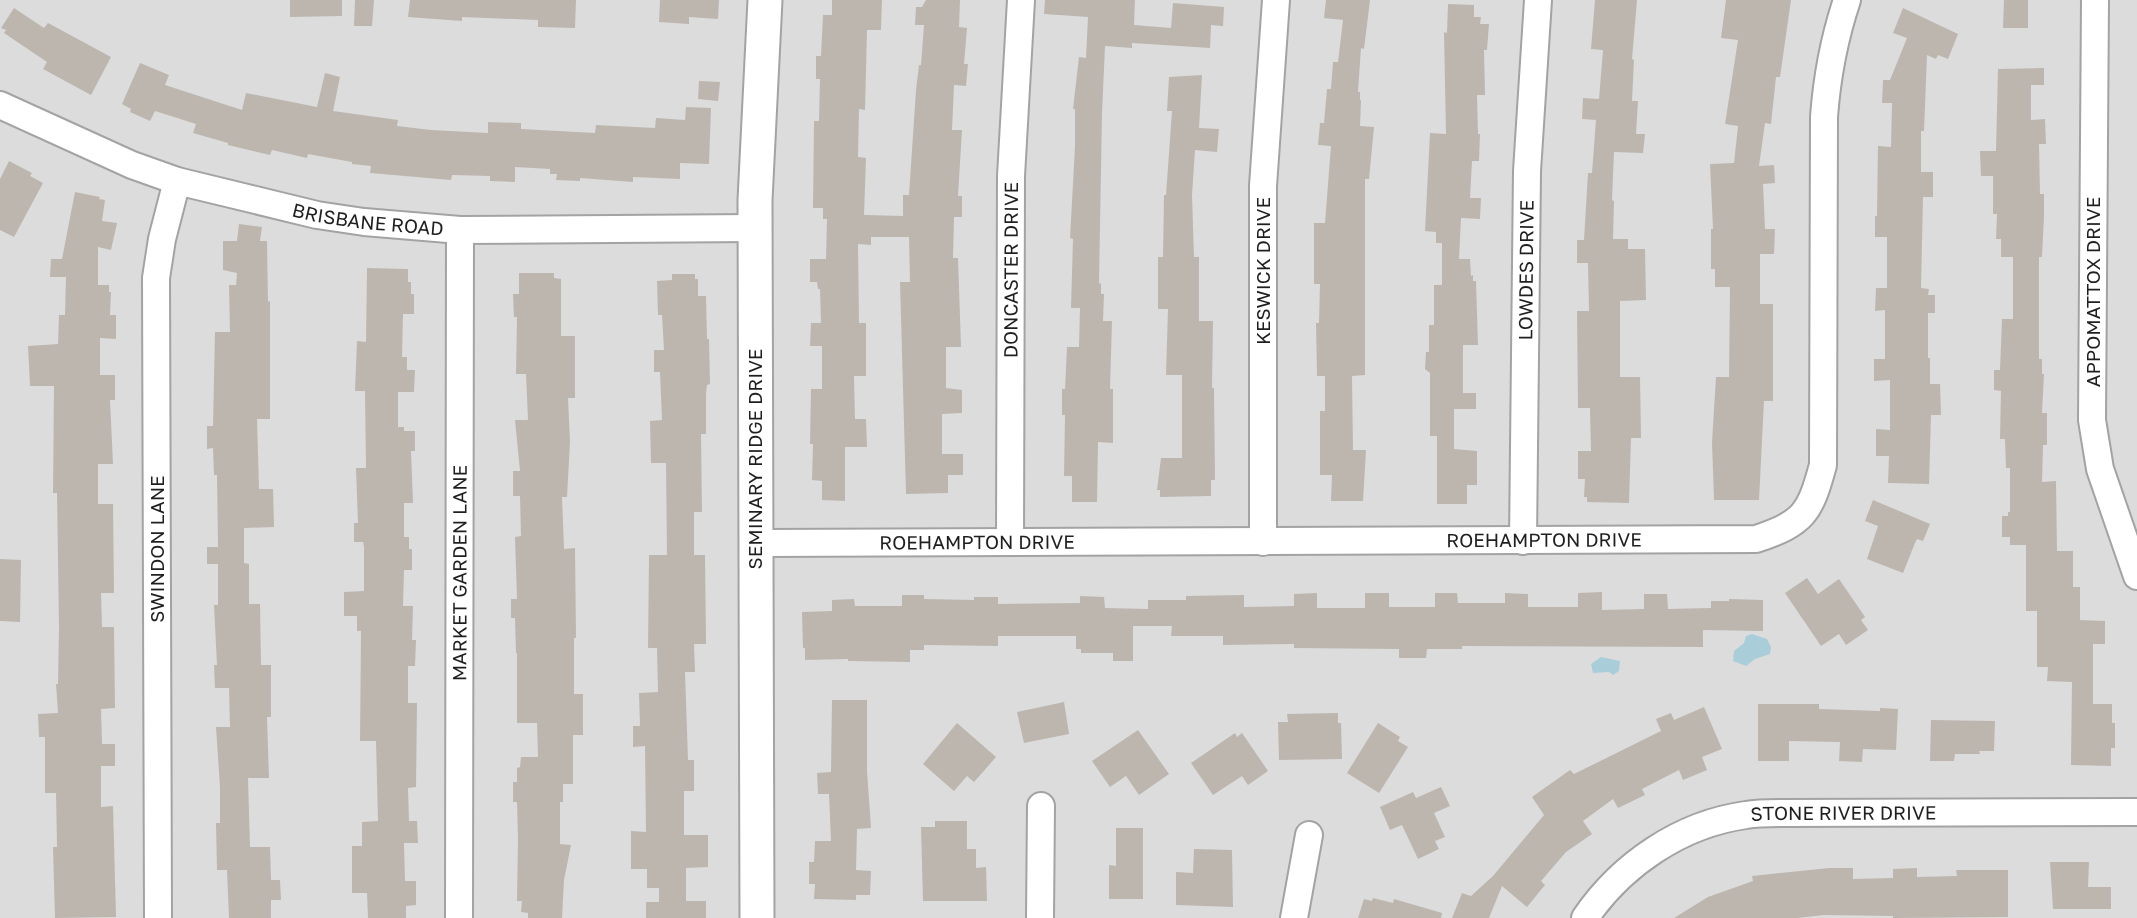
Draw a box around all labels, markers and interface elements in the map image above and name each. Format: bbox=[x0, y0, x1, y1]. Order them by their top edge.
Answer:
street label: DONCASTER DRIVE bbox=[999, 182, 1022, 358]
street label: BRISBANE ROAD bbox=[290, 197, 445, 240]
street label: KESWICK DRIVE bbox=[1251, 197, 1274, 345]
street label: APPOMATTOX DRIVE bbox=[2081, 197, 2104, 387]
street label: LOWDES DRIVE bbox=[1513, 200, 1538, 340]
street label: SEMINARY RIDGE DRIVE bbox=[743, 349, 766, 569]
street label: MARKET GARDEN LANE bbox=[447, 465, 471, 681]
street label: SWINDON LANE bbox=[145, 475, 168, 623]
street label: ROEHAMPTON DRIVE bbox=[1446, 527, 1642, 551]
street label: ROEHAMPTON DRIVE bbox=[879, 530, 1075, 554]
street label: STONE RIVER DRIVE bbox=[1749, 801, 1936, 825]

